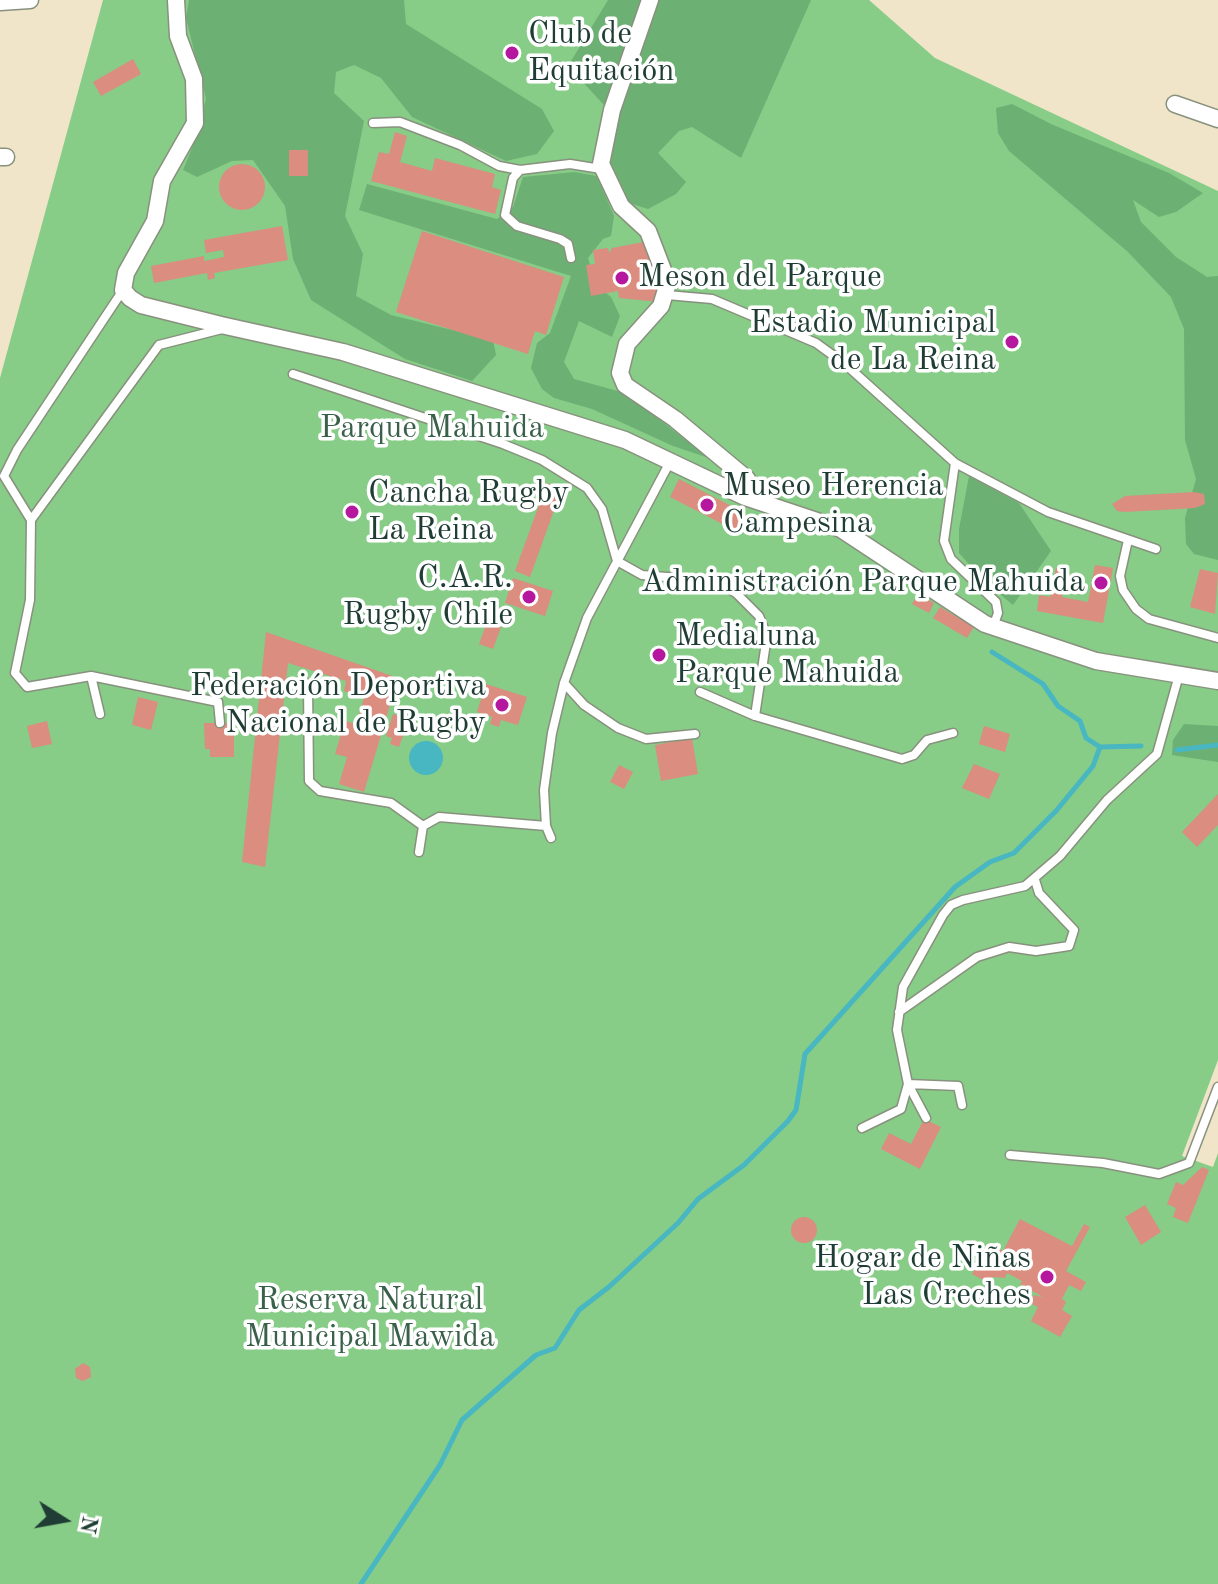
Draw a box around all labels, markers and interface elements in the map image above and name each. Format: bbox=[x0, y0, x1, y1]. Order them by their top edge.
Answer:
place label: Club de Equitación bbox=[528, 16, 675, 91]
marker: Club de Equitación bbox=[503, 44, 521, 62]
place label: Meson del Parque bbox=[638, 259, 882, 297]
marker: Meson del Parque bbox=[613, 269, 631, 287]
place label: Estadio Municipal de La Reina bbox=[749, 305, 996, 380]
marker: Estadio Municipal de La Reina bbox=[1003, 333, 1021, 351]
park label: Parque Mahuida bbox=[320, 410, 544, 448]
place label: Museo Herencia Campesina bbox=[723, 468, 944, 543]
place label: Cancha Rugby La Reina bbox=[368, 475, 569, 550]
marker: Museo Herencia Campesina bbox=[698, 496, 716, 514]
marker: Cancha Rugby La Reina bbox=[343, 503, 361, 521]
place label: C.A.R. Rugby Chile bbox=[343, 560, 513, 635]
place label: Administración Parque Mahuida bbox=[641, 564, 1085, 602]
marker: Administración Parque Mahuida bbox=[1092, 574, 1110, 592]
marker: C.A.R. Rugby Chile bbox=[520, 588, 538, 606]
place label: Medialuna Parque Mahuida bbox=[675, 618, 899, 693]
marker: Medialuna Parque Mahuida bbox=[650, 646, 668, 664]
place label: Federación Deportiva Nacional de Rugby bbox=[190, 668, 486, 743]
marker: Federación Deportiva Nacional de Rugby bbox=[493, 696, 511, 714]
place label: Hogar de Niñas Las Creches bbox=[814, 1240, 1031, 1315]
marker: Hogar de Niñas Las Creches bbox=[1038, 1268, 1056, 1286]
park label: Reserva Natural Municipal Mawida bbox=[245, 1282, 495, 1357]
north arrow bbox=[24, 1480, 104, 1560]
text: N bbox=[75, 1514, 100, 1535]

